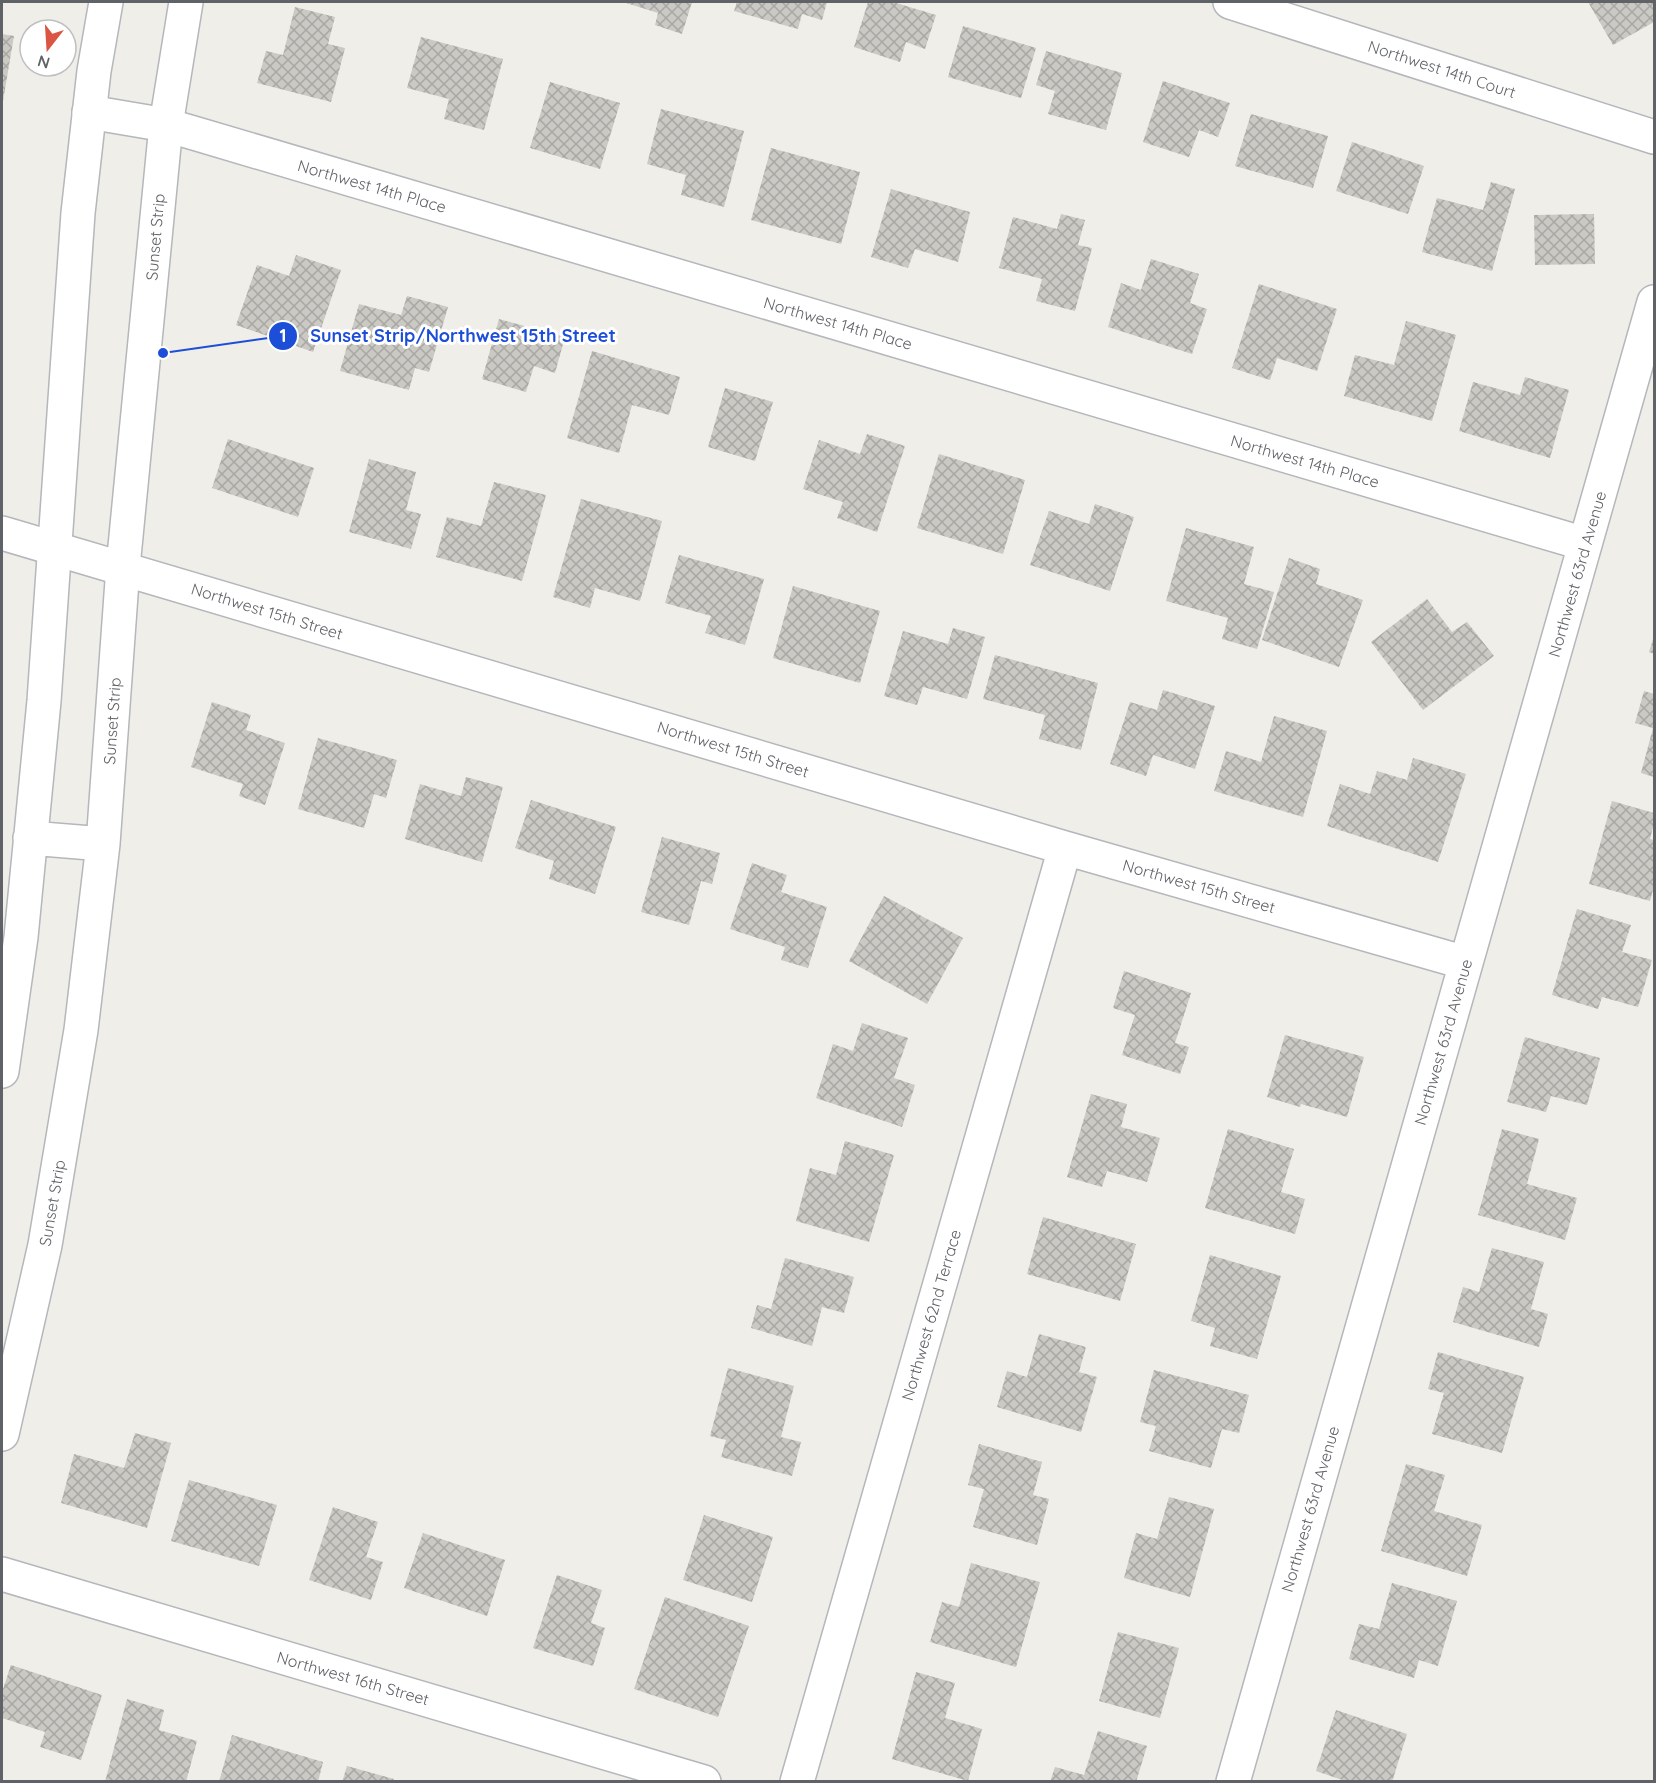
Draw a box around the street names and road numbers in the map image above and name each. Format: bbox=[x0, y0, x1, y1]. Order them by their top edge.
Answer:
street label: Northwest 14th Court bbox=[1366, 36, 1518, 102]
street label: Northwest 14th Place bbox=[295, 155, 449, 217]
street label: Sunset Strip bbox=[141, 193, 169, 281]
street label: Northwest 14th Place bbox=[761, 292, 915, 354]
street label: Northwest 14th Place bbox=[1228, 430, 1382, 492]
street label: Northwest 63rd Avenue bbox=[1544, 489, 1610, 659]
street label: Northwest 15th Street bbox=[189, 578, 345, 644]
street label: Sunset Strip bbox=[99, 677, 125, 765]
street label: Northwest 15th Street bbox=[655, 716, 811, 782]
street label: Northwest 15th Street bbox=[1120, 855, 1278, 917]
street label: Northwest 63rd Avenue bbox=[1410, 957, 1476, 1127]
street label: Sunset Strip bbox=[35, 1158, 69, 1248]
street label: Northwest 62nd Terrace bbox=[897, 1227, 965, 1403]
street label: Northwest 63rd Avenue bbox=[1277, 1424, 1343, 1594]
street label: Northwest 16th Street bbox=[275, 1647, 431, 1709]

